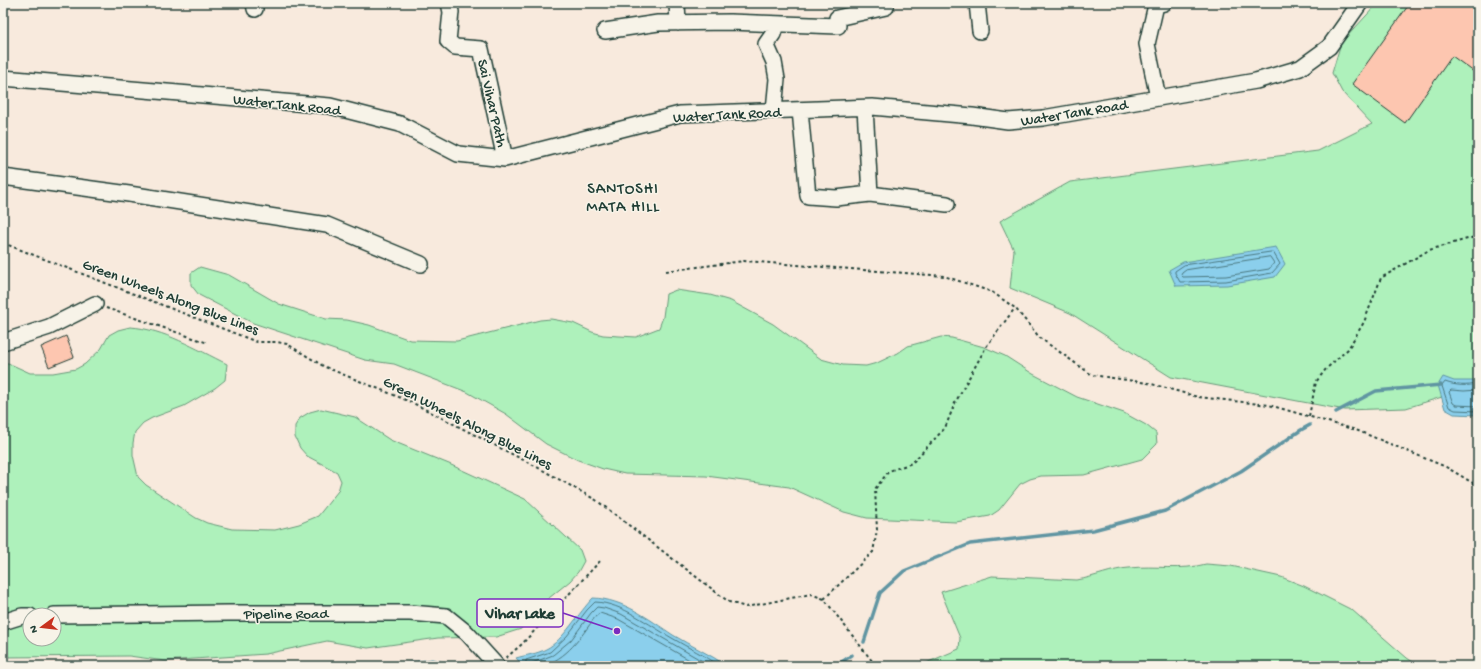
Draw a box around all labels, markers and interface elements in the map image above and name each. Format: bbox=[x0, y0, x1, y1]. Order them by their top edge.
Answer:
street label: Sai Vihar Path bbox=[472, 58, 510, 149]
street label: Water Tank Road bbox=[232, 91, 343, 121]
street label: Water Tank Road bbox=[1020, 96, 1130, 131]
street label: Water Tank Road bbox=[673, 104, 783, 128]
district label: SANTOSHI MATA HILL bbox=[586, 181, 660, 218]
street label: Green Wheels Along Blue Lines bbox=[80, 256, 261, 340]
street label: Green Wheels Along Blue Lines bbox=[380, 373, 555, 475]
callout: Vihar Lake bbox=[477, 599, 563, 627]
street label: Pipeline Road bbox=[243, 606, 329, 624]
text: Vihar Lake bbox=[484, 606, 555, 625]
north arrow bbox=[22, 607, 62, 647]
text: N bbox=[28, 624, 41, 634]

